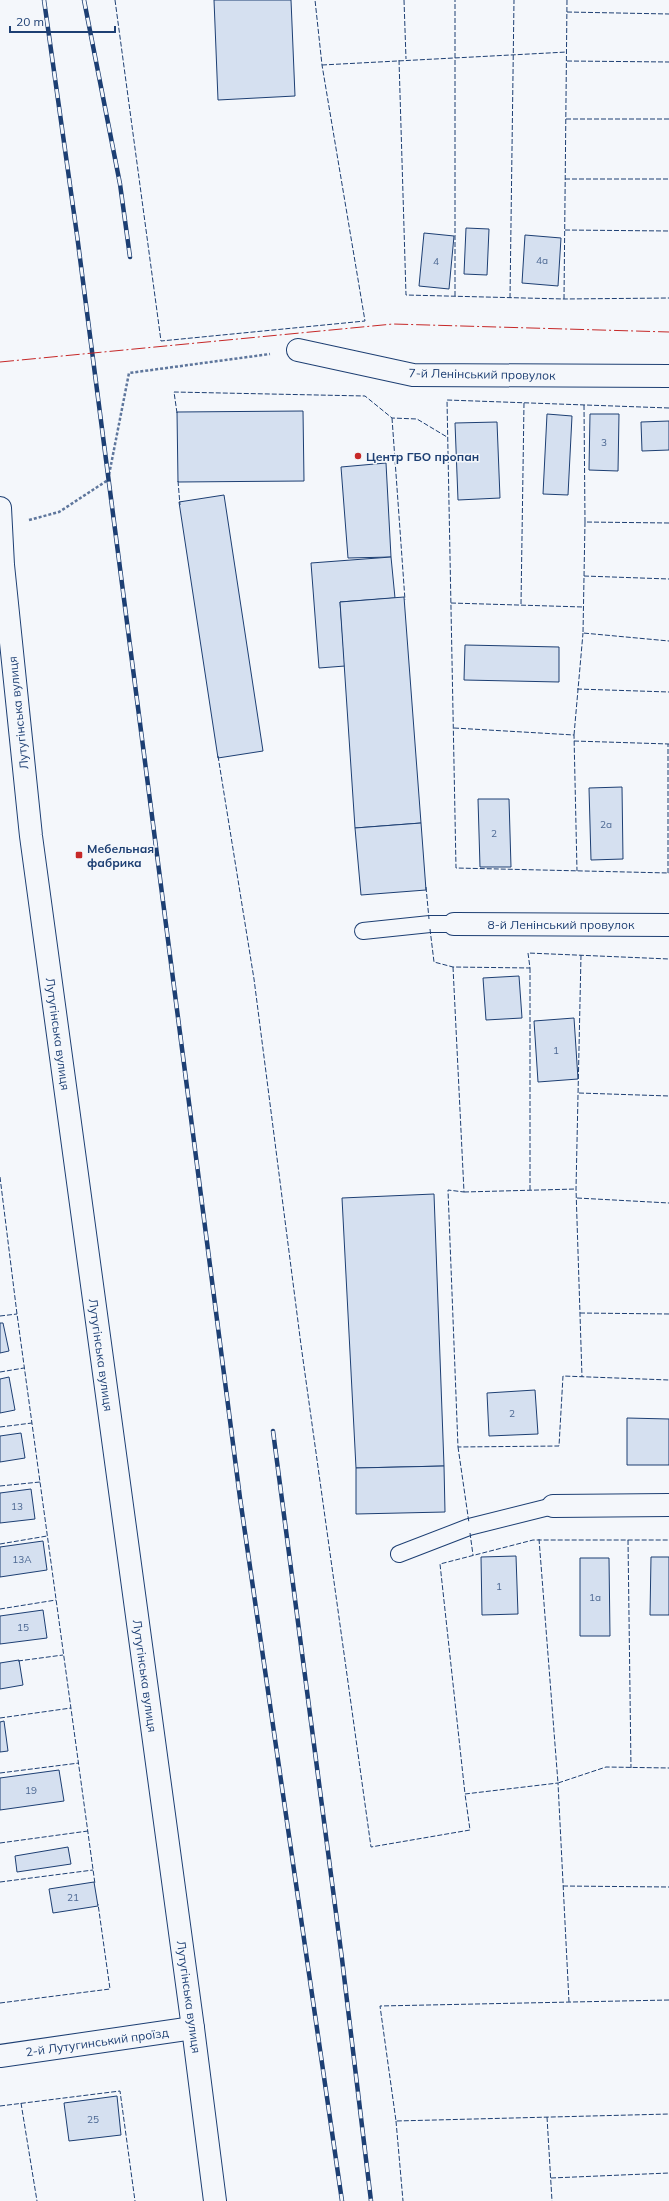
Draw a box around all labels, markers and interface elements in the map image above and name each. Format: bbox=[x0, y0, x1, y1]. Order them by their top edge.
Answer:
scale bar bbox=[10, 8, 115, 34]
text: 20 m bbox=[16, 14, 44, 29]
house number: 4а bbox=[536, 254, 548, 267]
house number: 4 bbox=[433, 255, 439, 268]
street label: 7-й Ленінський провулок bbox=[408, 365, 556, 383]
house number: 3 bbox=[601, 436, 607, 449]
place label: Центр ГБО пропан bbox=[366, 449, 479, 464]
marker: Центр ГБО пропан bbox=[353, 451, 363, 461]
street label: Лутугінська вулиця bbox=[5, 656, 31, 770]
house number: 2а bbox=[600, 818, 612, 831]
house number: 2 bbox=[491, 827, 497, 840]
place label: Мебельная фабрика bbox=[87, 841, 154, 870]
marker: Мебельная фабрика bbox=[74, 850, 84, 860]
street label: 8-й Ленінський провулок bbox=[488, 917, 635, 932]
street label: Лутугінська вулиця bbox=[43, 977, 73, 1091]
house number: 1 bbox=[553, 1044, 559, 1057]
street label: Лутугінська вулиця bbox=[86, 1298, 116, 1412]
house number: 2 bbox=[509, 1407, 515, 1420]
house number: 13 bbox=[11, 1500, 23, 1513]
house number: 13А bbox=[12, 1553, 32, 1566]
house number: 1 bbox=[496, 1580, 502, 1593]
house number: 1а bbox=[589, 1591, 601, 1604]
street label: Лутугінська вулиця bbox=[130, 1619, 160, 1733]
house number: 15 bbox=[17, 1621, 29, 1634]
house number: 19 bbox=[25, 1784, 37, 1797]
house number: 21 bbox=[67, 1891, 79, 1904]
street label: Лутугінська вулиця bbox=[174, 1940, 204, 2054]
street label: 2-й Лутугинський проїзд bbox=[24, 2025, 170, 2059]
house number: 25 bbox=[87, 2113, 99, 2126]

